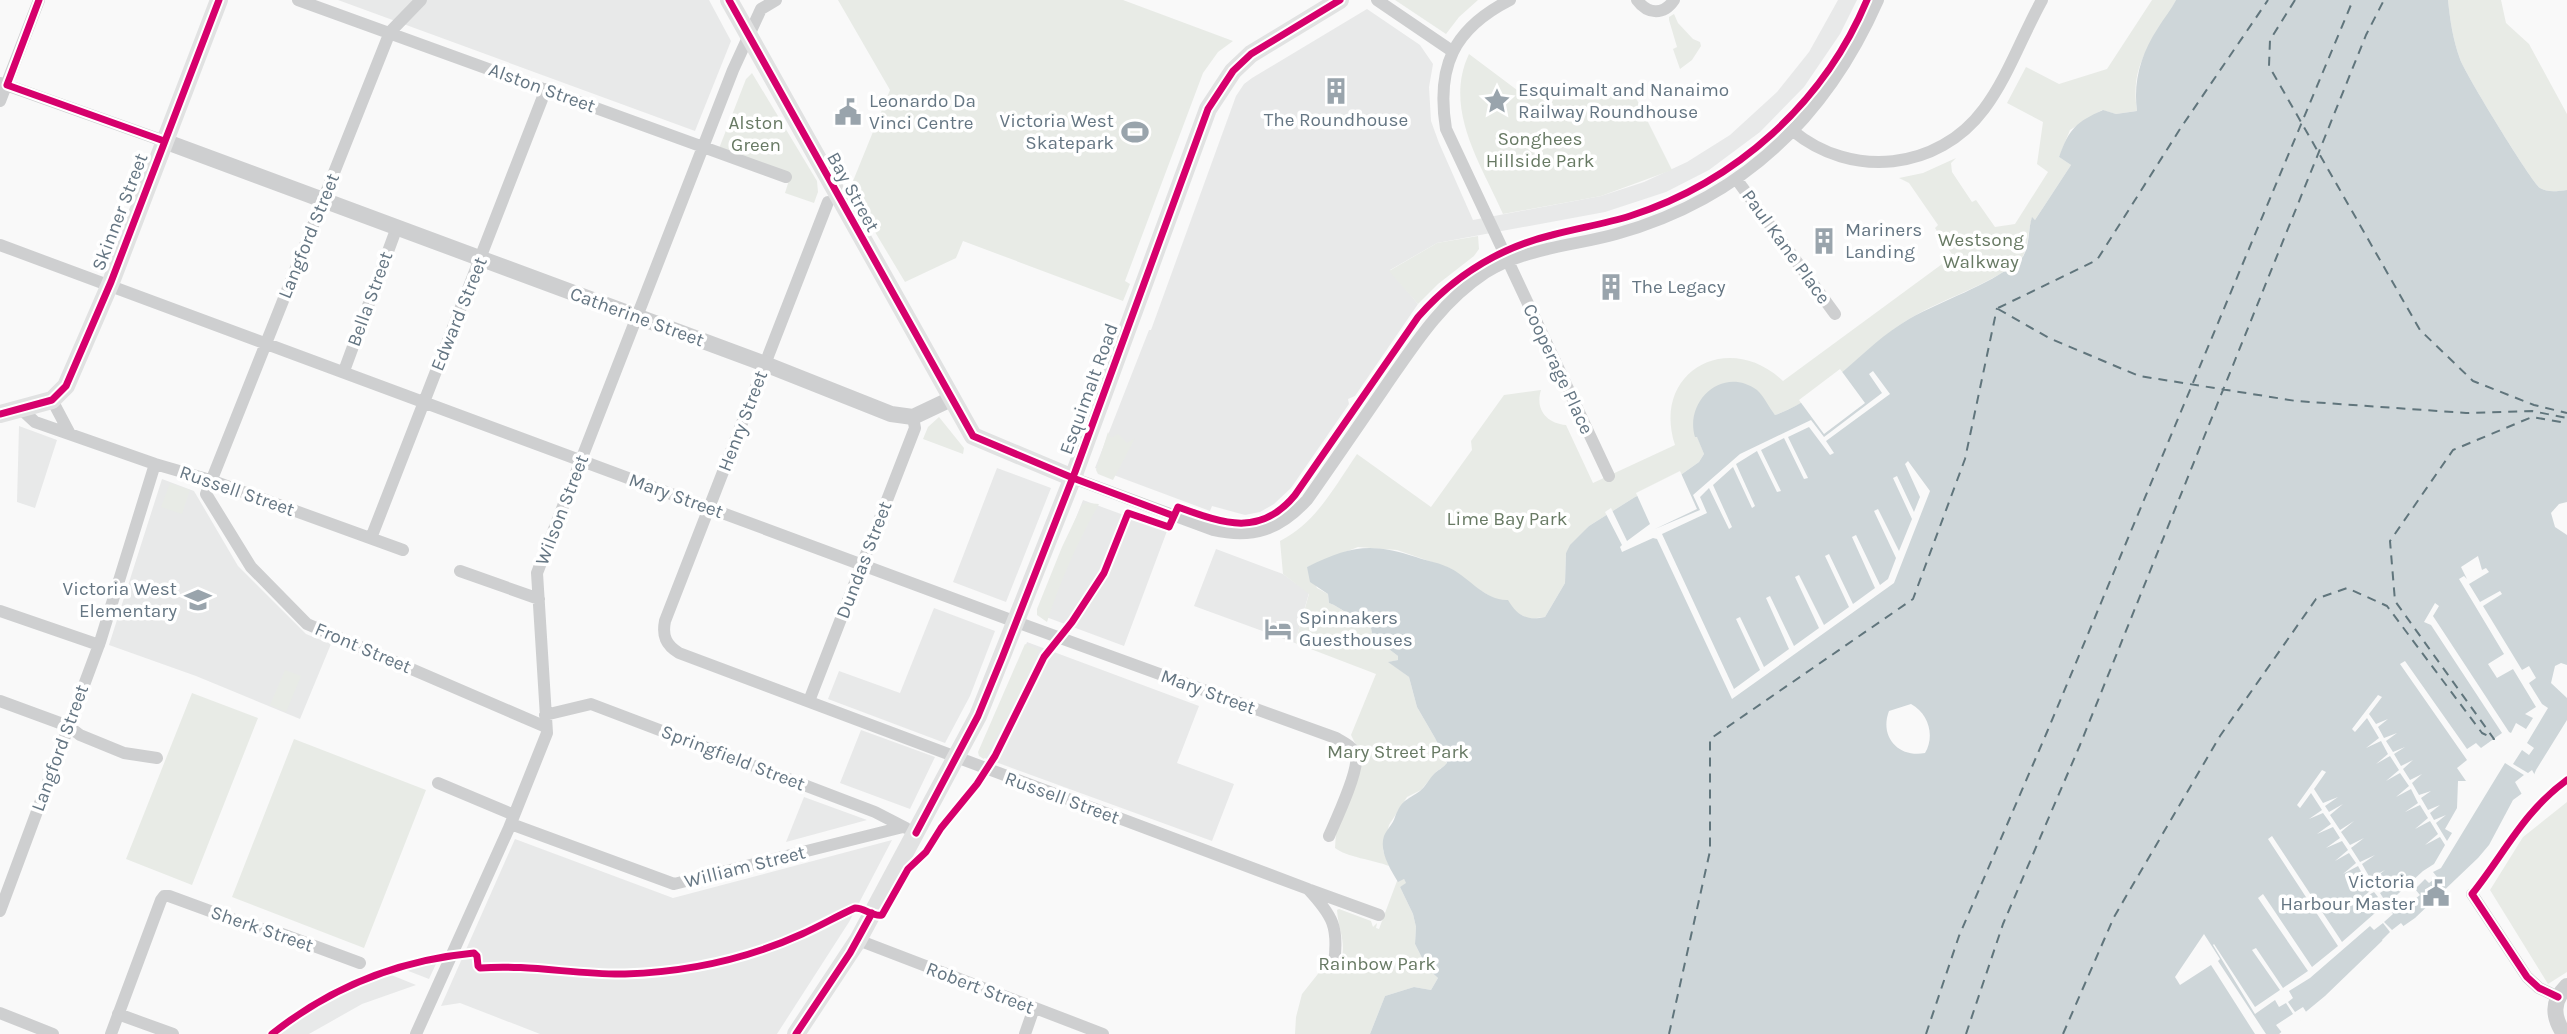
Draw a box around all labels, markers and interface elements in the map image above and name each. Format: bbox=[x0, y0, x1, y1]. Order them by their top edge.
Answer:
street label: Alston Street bbox=[486, 59, 598, 117]
building icon: The Roundhouse bbox=[1321, 76, 1351, 106]
place label: Esquimalt and Nanaimo Railway Roundhouse bbox=[1518, 79, 1729, 123]
place icon: Esquimalt and Nanaimo Railway Roundhouse bbox=[1482, 86, 1512, 116]
place label: Leonardo Da Vinci Centre bbox=[869, 90, 976, 134]
public building icon: Leonardo Da Vinci Centre bbox=[833, 97, 863, 127]
place label: The Roundhouse bbox=[1264, 109, 1408, 131]
place label: Victoria West Skatepark bbox=[1000, 110, 1114, 154]
park label: Alston Green bbox=[728, 112, 784, 156]
sports icon: Victoria West Skatepark bbox=[1120, 117, 1150, 147]
park label: Songhees Hillside Park bbox=[1486, 128, 1595, 172]
street label: Bay Street bbox=[822, 148, 884, 236]
street label: Skinner Street bbox=[87, 150, 153, 274]
street label: Langford Street bbox=[274, 170, 344, 302]
street label: Paul Kane Place bbox=[1737, 186, 1835, 308]
place label: Mariners Landing bbox=[1845, 219, 1922, 263]
building icon: Mariners Landing bbox=[1809, 226, 1839, 256]
park label: Westsong Walkway bbox=[1938, 229, 2024, 273]
street label: Bella Street bbox=[343, 249, 397, 349]
street label: Edward Street bbox=[426, 254, 492, 374]
building icon: The Legacy bbox=[1596, 272, 1626, 302]
place label: The Legacy bbox=[1632, 276, 1726, 298]
street label: Catherine Street bbox=[567, 283, 707, 351]
street label: Cooperage Place bbox=[1518, 300, 1598, 438]
street label: Esquimalt Road bbox=[1055, 320, 1123, 458]
street label: Henry Street bbox=[714, 367, 772, 475]
street label: Wilson Street bbox=[531, 452, 593, 568]
street label: Russell Street bbox=[177, 461, 297, 521]
street label: Mary Street bbox=[626, 469, 726, 523]
street label: Dundas Street bbox=[832, 498, 896, 622]
park label: Lime Bay Park bbox=[1447, 508, 1568, 530]
place label: Victoria West Elementary bbox=[63, 578, 177, 622]
school or university icon: Victoria West Elementary bbox=[183, 585, 213, 615]
place label: Spinnakers Guesthouses bbox=[1299, 607, 1413, 651]
hotel icon: Spinnakers Guesthouses bbox=[1263, 614, 1293, 644]
street label: Front Street bbox=[312, 618, 414, 678]
street label: Mary Street bbox=[1158, 665, 1258, 719]
street label: Langford Street bbox=[27, 682, 93, 814]
street label: Springfield Street bbox=[658, 720, 808, 796]
park label: Mary Street Park bbox=[1327, 741, 1469, 763]
street label: Russell Street bbox=[1002, 767, 1122, 829]
street label: William Street bbox=[682, 841, 808, 893]
place label: Victoria Harbour Master bbox=[2280, 871, 2415, 915]
public building icon: Victoria Harbour Master bbox=[2421, 878, 2451, 908]
street label: Sherk Street bbox=[208, 901, 316, 957]
park label: Rainbow Park bbox=[1318, 953, 1436, 975]
street label: Robert Street bbox=[923, 957, 1037, 1019]

